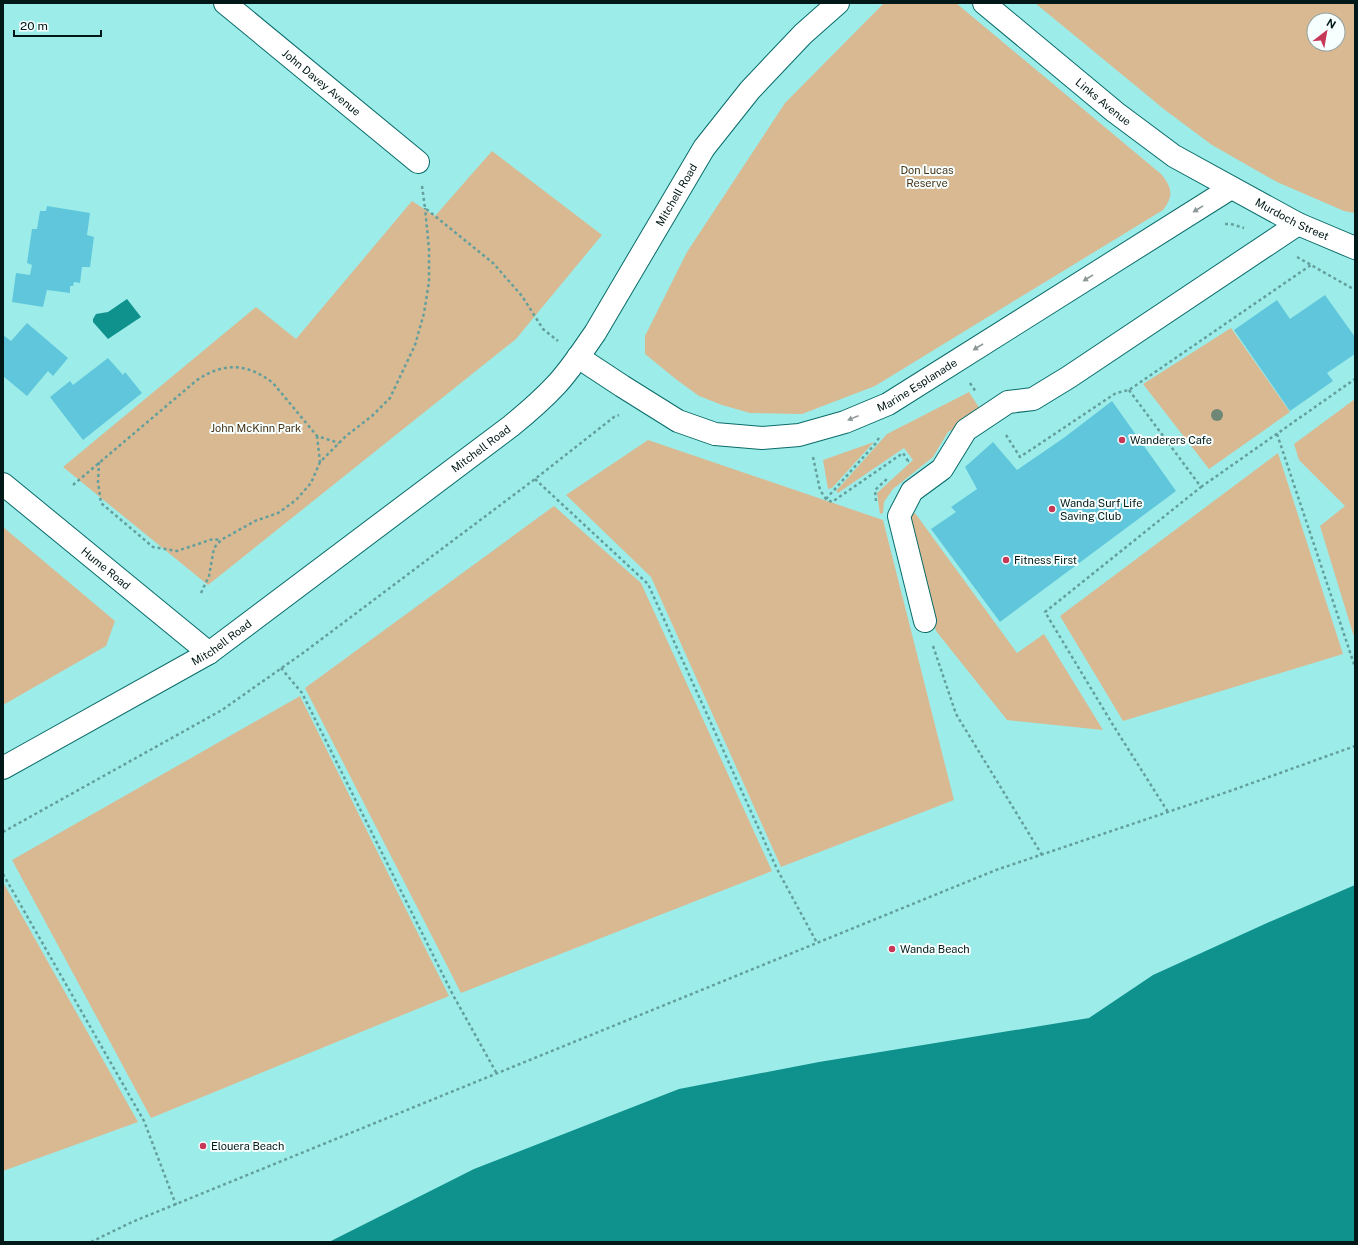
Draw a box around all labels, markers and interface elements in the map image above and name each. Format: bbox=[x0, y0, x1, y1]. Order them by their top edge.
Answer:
scale bar bbox=[14, 12, 101, 38]
north arrow bbox=[1306, 12, 1346, 52]
text: N bbox=[1324, 16, 1338, 31]
text: 20 m bbox=[20, 19, 48, 33]
street label: John Davey Avenue bbox=[280, 47, 363, 118]
street label: Links Avenue bbox=[1073, 76, 1133, 128]
street label: Mitchell Road bbox=[653, 162, 699, 228]
park label: Don Lucas Reserve bbox=[900, 164, 954, 189]
street label: Murdoch Street bbox=[1253, 196, 1330, 242]
one-way arrow bbox=[1192, 205, 1204, 212]
one-way arrow bbox=[1083, 274, 1093, 282]
one-way arrow bbox=[972, 344, 984, 351]
street label: Marine Esplanade bbox=[875, 356, 959, 414]
one-way arrow bbox=[847, 416, 859, 422]
park label: John McKinn Park bbox=[211, 422, 301, 434]
street label: Mitchell Road bbox=[449, 423, 513, 475]
place label: Wanderers Cafe bbox=[1130, 434, 1212, 446]
marker: Wanderers Cafe bbox=[1117, 435, 1127, 445]
place label: Wanda Surf Life Saving Club bbox=[1060, 497, 1143, 522]
marker: Wanda Surf Life Saving Club bbox=[1047, 504, 1057, 514]
street label: Hume Road bbox=[79, 545, 133, 592]
place label: Fitness First bbox=[1014, 554, 1077, 566]
marker: Fitness First bbox=[1001, 555, 1011, 565]
street label: Mitchell Road bbox=[189, 617, 254, 668]
place label: Wanda Beach bbox=[900, 943, 970, 955]
marker: Wanda Beach bbox=[887, 944, 897, 954]
place label: Elouera Beach bbox=[211, 1140, 284, 1152]
marker: Elouera Beach bbox=[198, 1141, 208, 1151]

